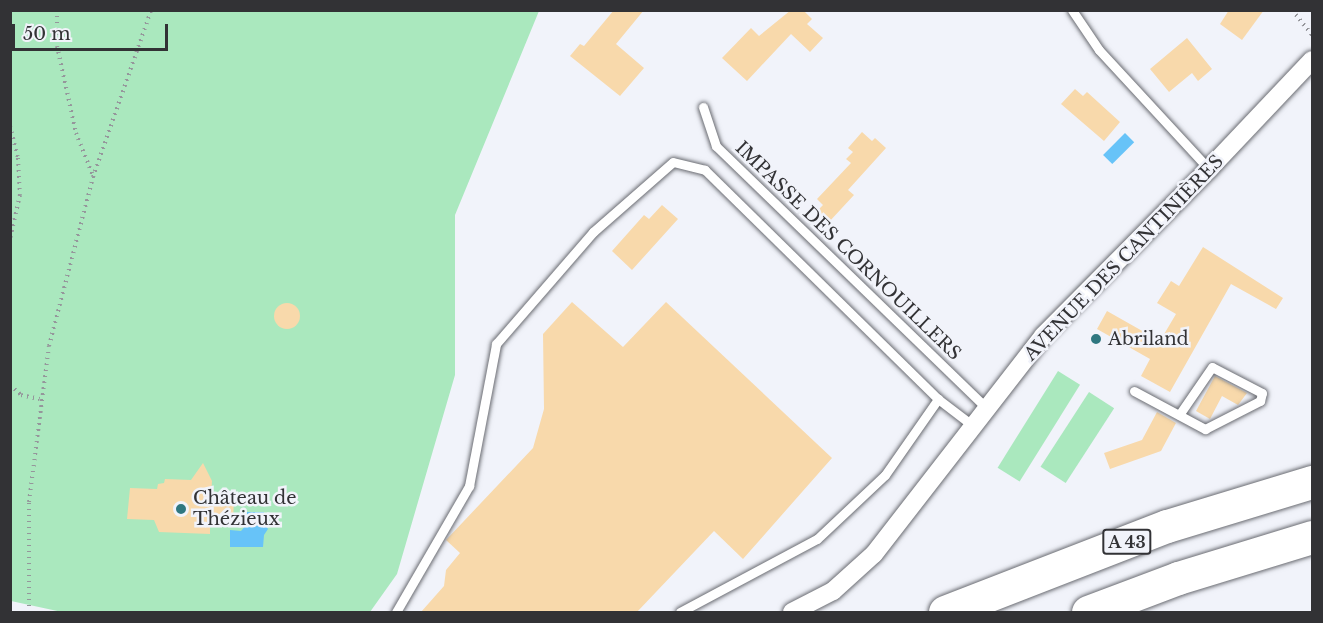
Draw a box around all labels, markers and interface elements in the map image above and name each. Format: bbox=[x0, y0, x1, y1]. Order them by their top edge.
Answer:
scale bar bbox=[15, 12, 171, 50]
text: 50 m bbox=[23, 23, 71, 45]
street label: IMPASSE DES CORNOUILLERS bbox=[731, 137, 965, 365]
street label: AVENUE DES CANTINIÈRES bbox=[1020, 151, 1228, 365]
place label: Abriland bbox=[1108, 328, 1189, 350]
marker: Abriland bbox=[1089, 332, 1103, 346]
place label: Château de Thézieux bbox=[193, 488, 297, 530]
marker: Château de Thézieux bbox=[174, 502, 188, 516]
road number: A 43 bbox=[1102, 529, 1152, 555]

